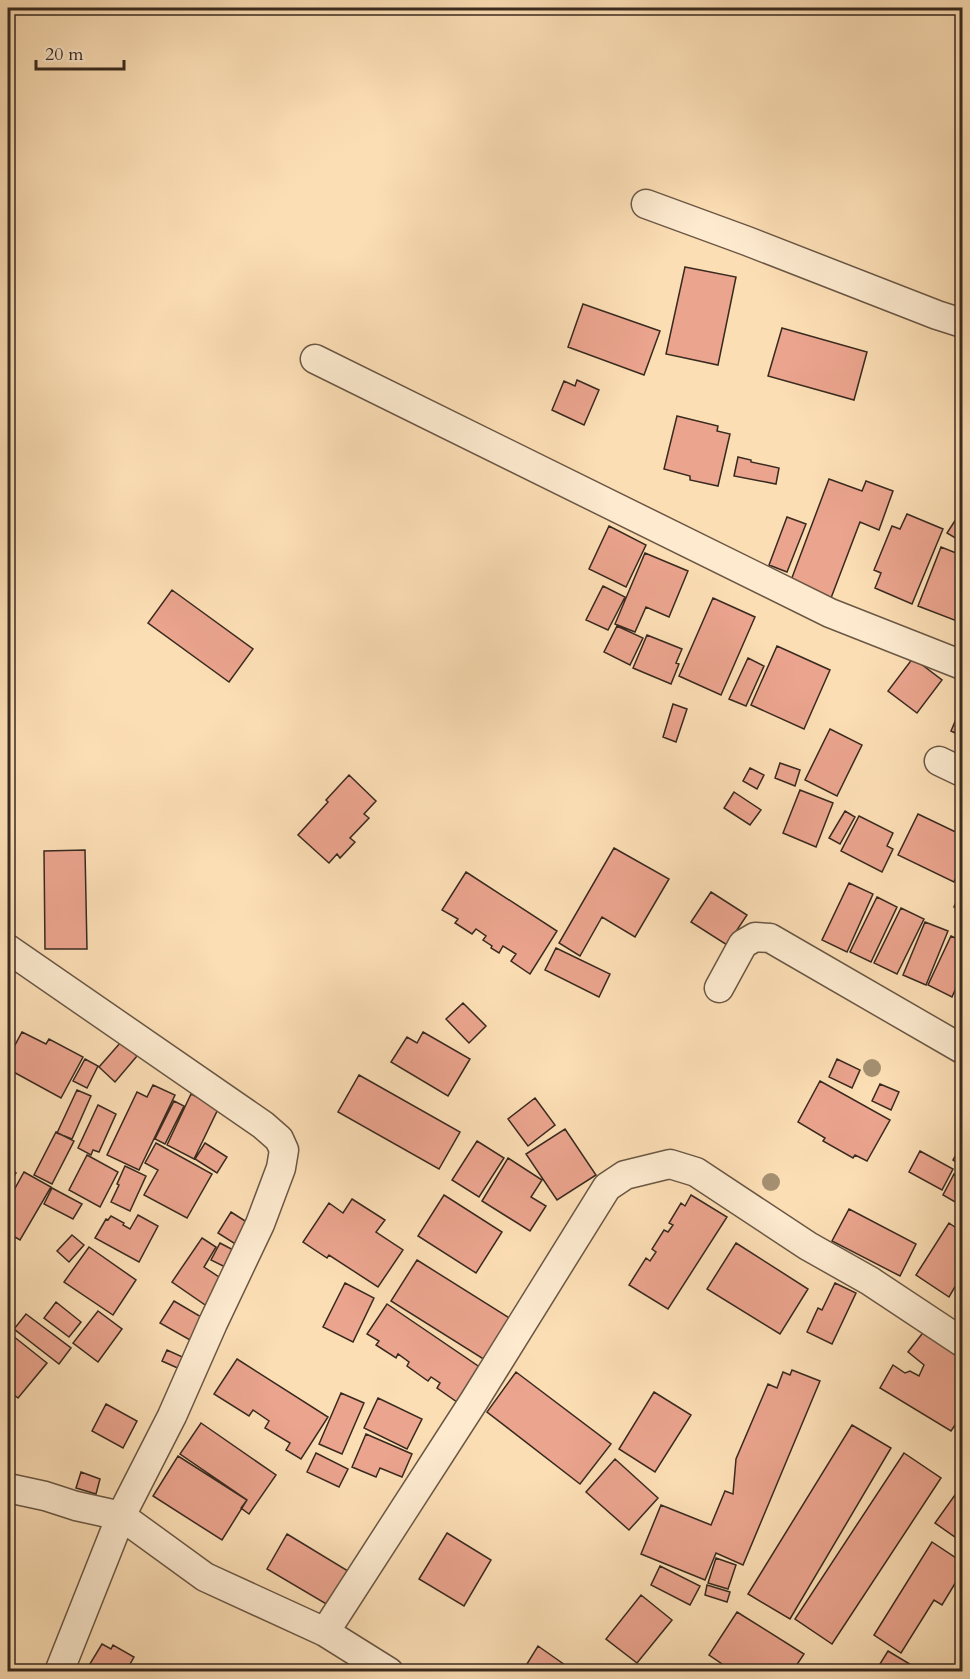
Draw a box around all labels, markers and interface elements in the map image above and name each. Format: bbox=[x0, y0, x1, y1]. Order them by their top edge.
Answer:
scale bar bbox=[36, 33, 124, 71]
text: 20 m bbox=[45, 42, 84, 67]

